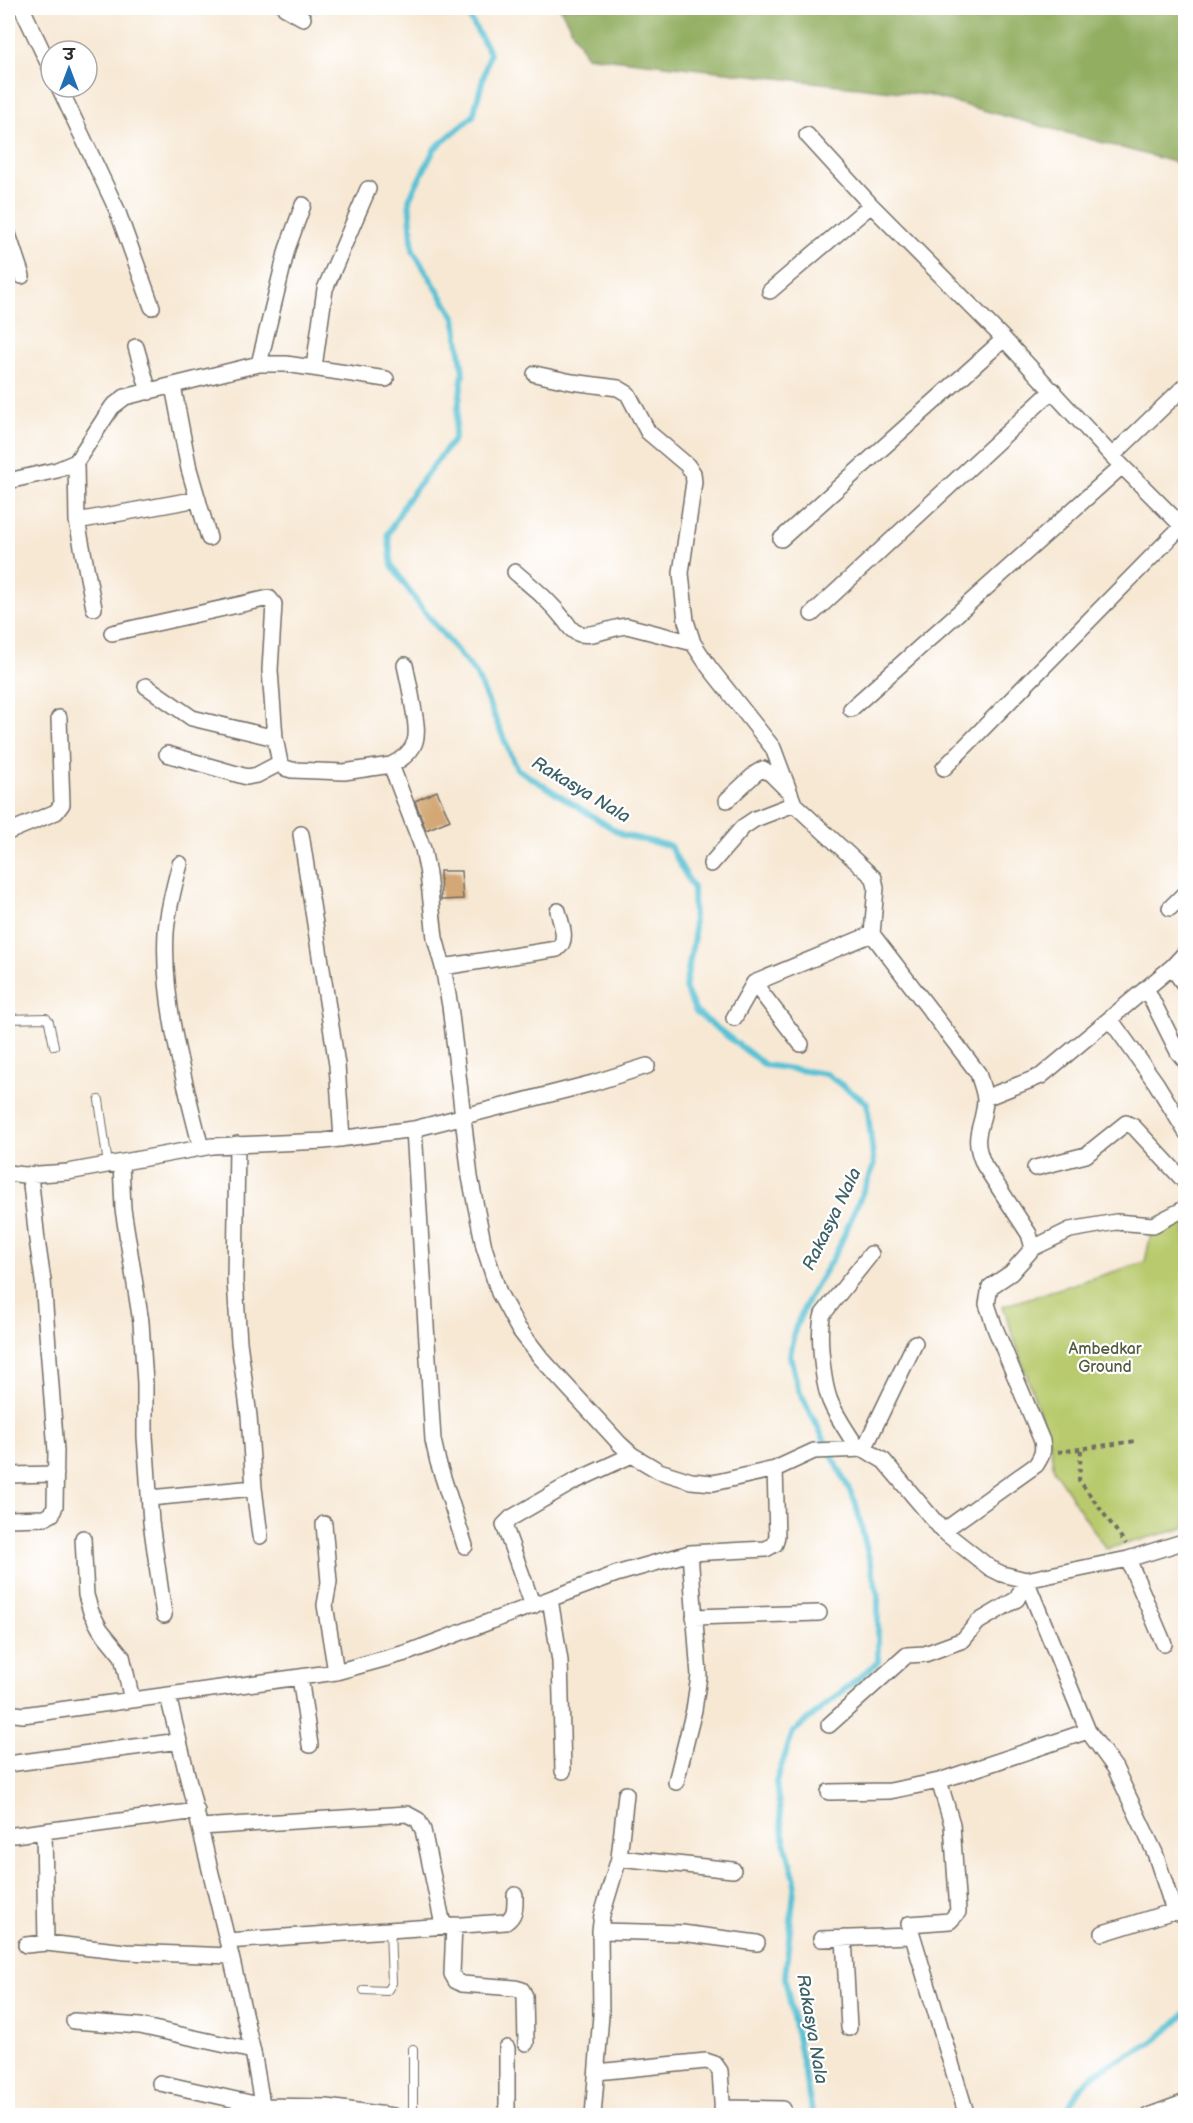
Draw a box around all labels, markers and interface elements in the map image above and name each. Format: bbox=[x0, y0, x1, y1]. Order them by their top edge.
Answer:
north arrow bbox=[39, 39, 99, 99]
text: उ bbox=[62, 46, 76, 65]
water label: Rakasya Nala bbox=[528, 752, 634, 828]
water label: Rakasya Nala bbox=[798, 1164, 866, 1274]
park label: Ambedkar Ground bbox=[1068, 1340, 1142, 1377]
water label: Rakasya Nala bbox=[792, 1972, 832, 2086]

